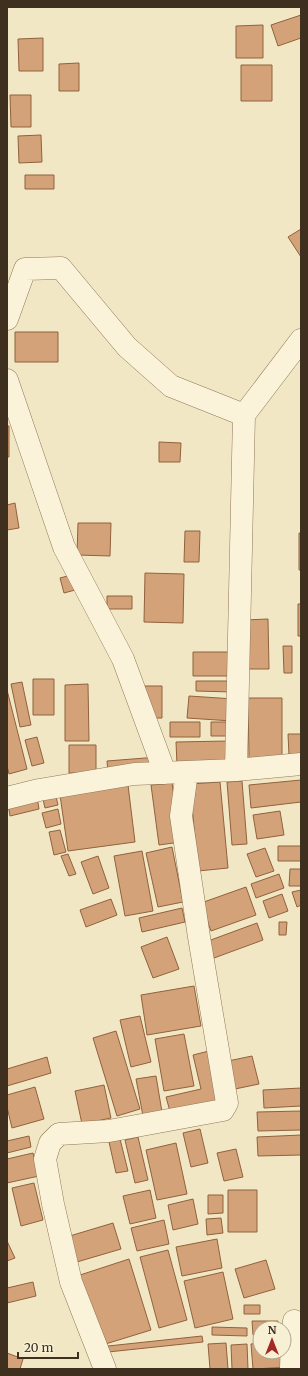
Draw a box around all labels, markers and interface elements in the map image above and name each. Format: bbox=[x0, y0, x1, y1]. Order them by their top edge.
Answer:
north arrow bbox=[252, 1320, 292, 1360]
text: N bbox=[268, 1323, 277, 1337]
scale bar bbox=[18, 1334, 78, 1360]
text: 20 m bbox=[24, 1340, 53, 1355]

